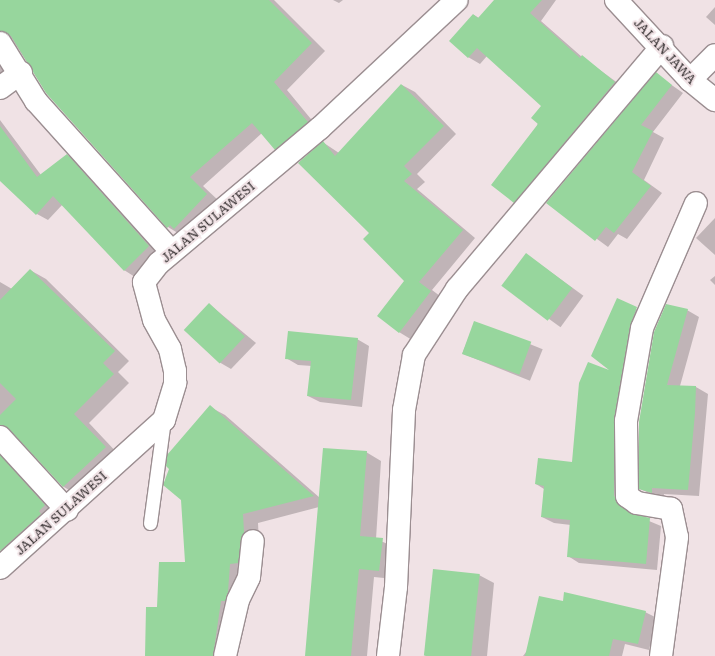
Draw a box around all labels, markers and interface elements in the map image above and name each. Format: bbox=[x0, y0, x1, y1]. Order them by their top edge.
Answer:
street label: JALAN JAWA bbox=[631, 15, 699, 87]
street label: JALAN SULAWESI bbox=[158, 178, 258, 266]
street label: JALAN SULAWESI bbox=[12, 468, 110, 558]

